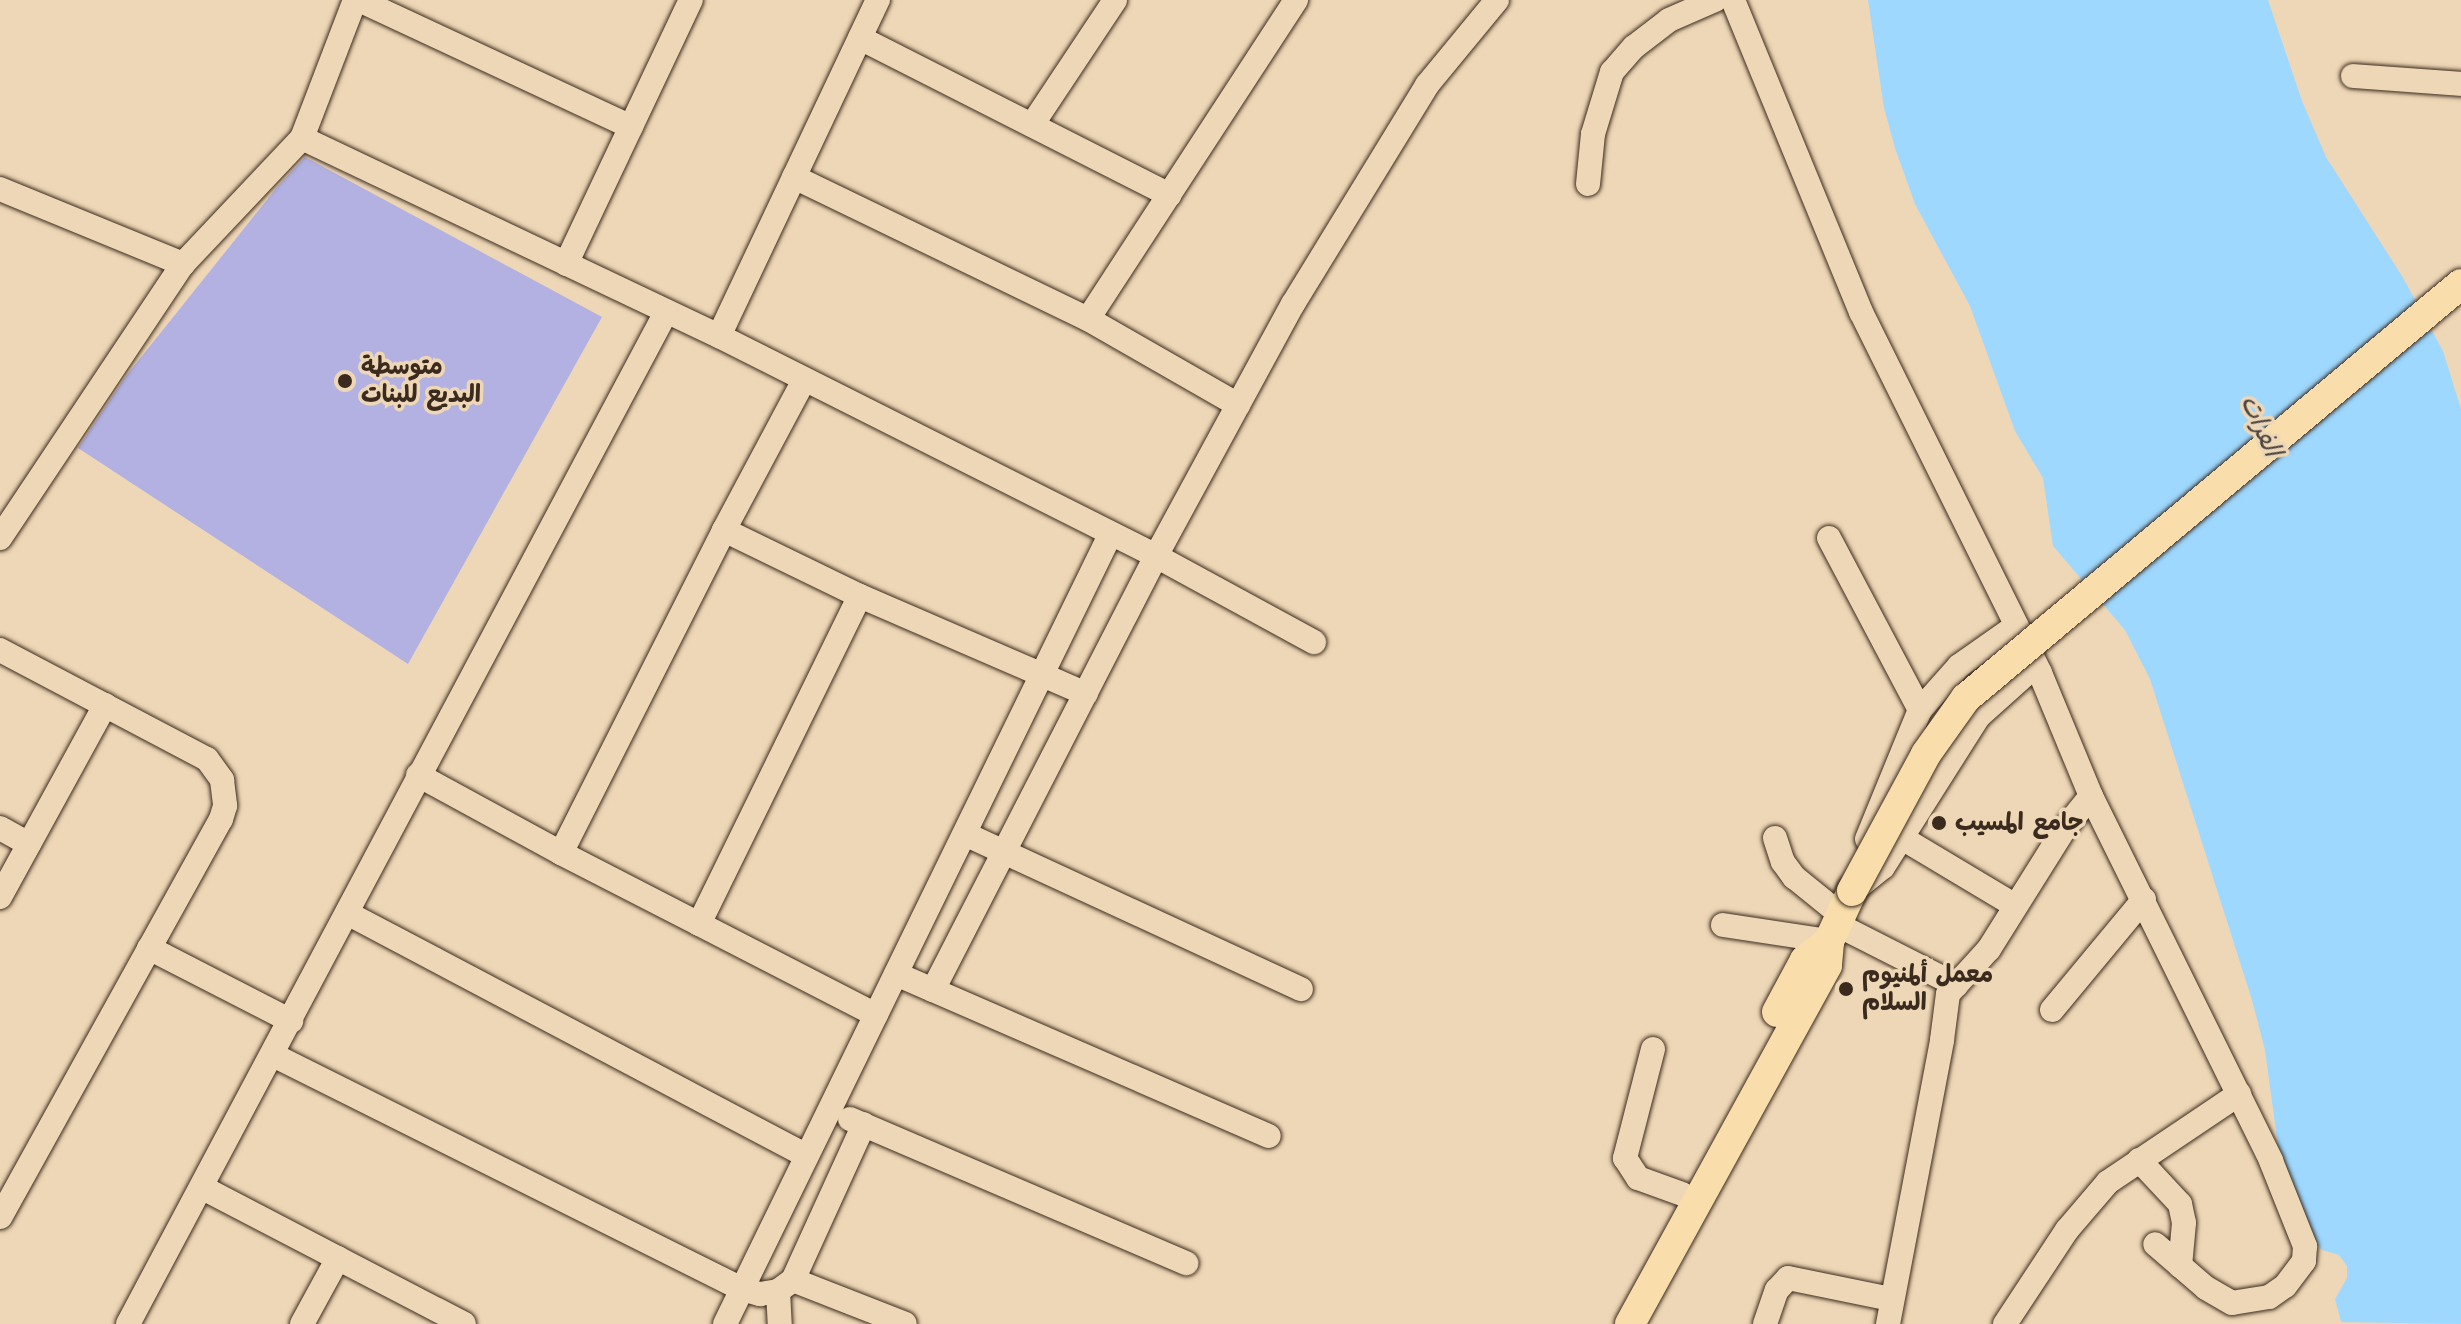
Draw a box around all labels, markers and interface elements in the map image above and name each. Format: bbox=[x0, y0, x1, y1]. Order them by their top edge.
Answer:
place label: متوسطة البديع للبنات bbox=[361, 353, 481, 409]
marker: متوسطة البديع للبنات bbox=[336, 372, 354, 390]
water label: الفرات bbox=[2233, 391, 2287, 461]
place label: جامع المسيب bbox=[1955, 809, 2083, 837]
marker: جامع المسيب bbox=[1930, 814, 1948, 832]
place label: معمل ألمنيوم السلام bbox=[1862, 961, 1993, 1017]
marker: معمل ألمنيوم السلام bbox=[1837, 980, 1855, 998]

